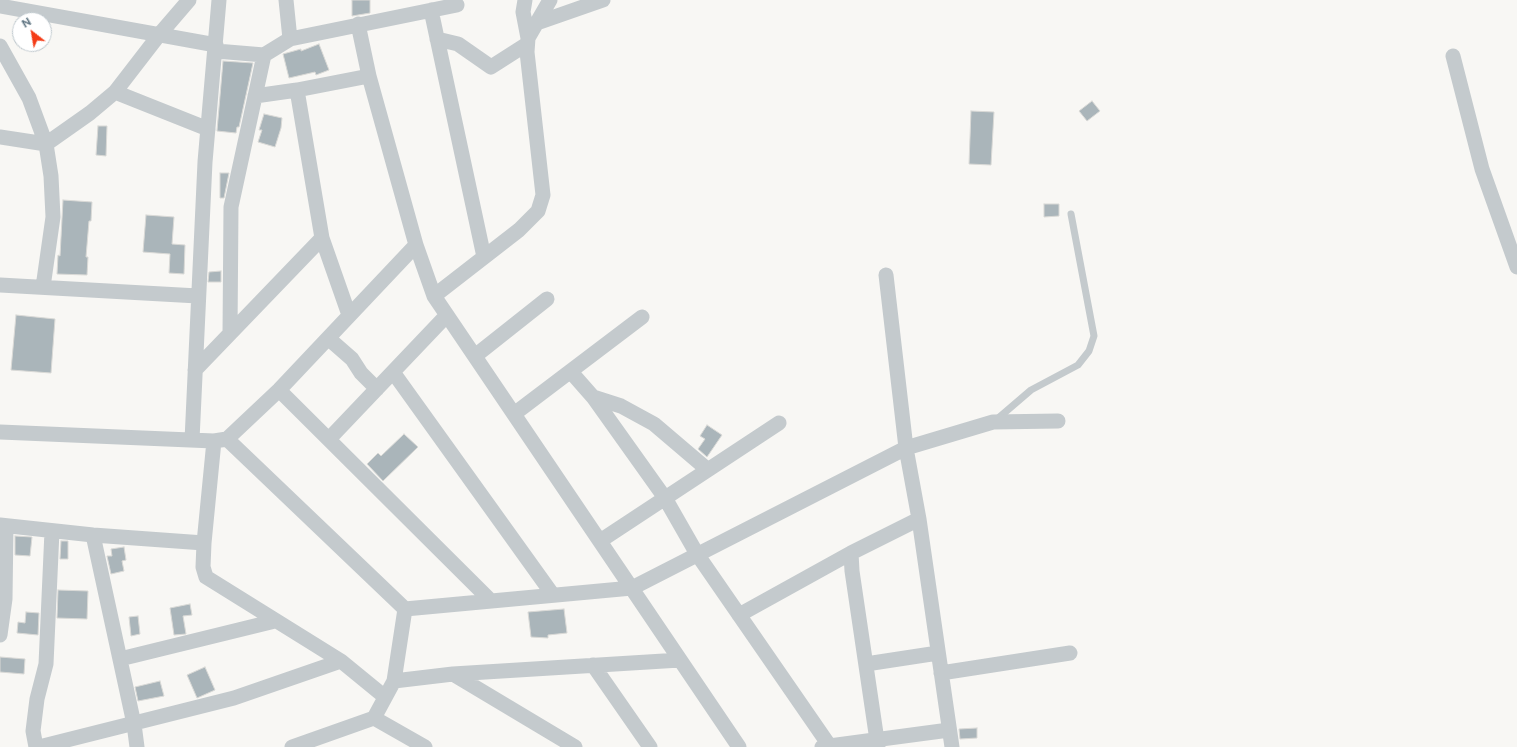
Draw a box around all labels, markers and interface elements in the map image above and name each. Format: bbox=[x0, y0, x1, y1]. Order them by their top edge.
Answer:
north arrow bbox=[12, 12, 52, 52]
text: N bbox=[20, 15, 33, 30]

